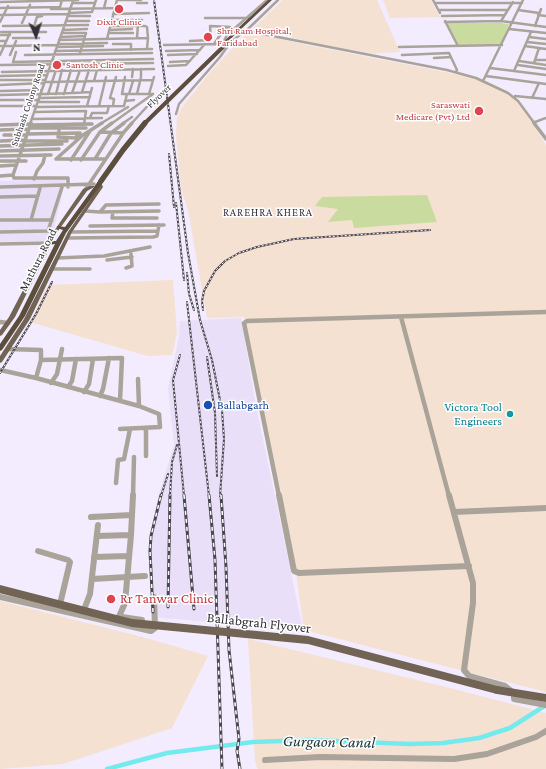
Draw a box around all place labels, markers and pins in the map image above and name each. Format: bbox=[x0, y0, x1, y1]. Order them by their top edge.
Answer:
marker: Dixit Clinic bbox=[113, 3, 125, 15]
place label: Dixit Clinic bbox=[96, 16, 142, 28]
place label: Shri Ram Hospital, Faridabad bbox=[217, 25, 291, 48]
marker: Shri Ram Hospital, Faridabad bbox=[202, 31, 214, 43]
marker: Santosh Clinic bbox=[51, 59, 63, 71]
place label: Santosh Clinic bbox=[66, 59, 123, 71]
place label: Saraswati Medicare (Pvt) Ltd bbox=[396, 99, 470, 122]
marker: Saraswati Medicare (Pvt) Ltd bbox=[473, 105, 485, 117]
place label: Ballabgarh bbox=[217, 398, 269, 412]
marker: Ballabgarh bbox=[202, 399, 214, 411]
place label: Victora Tool Engineers bbox=[444, 400, 502, 428]
marker: Victora Tool Engineers bbox=[505, 409, 515, 419]
place label: Rr Tanwar Clinic bbox=[120, 591, 213, 607]
marker: Rr Tanwar Clinic bbox=[105, 593, 117, 605]

